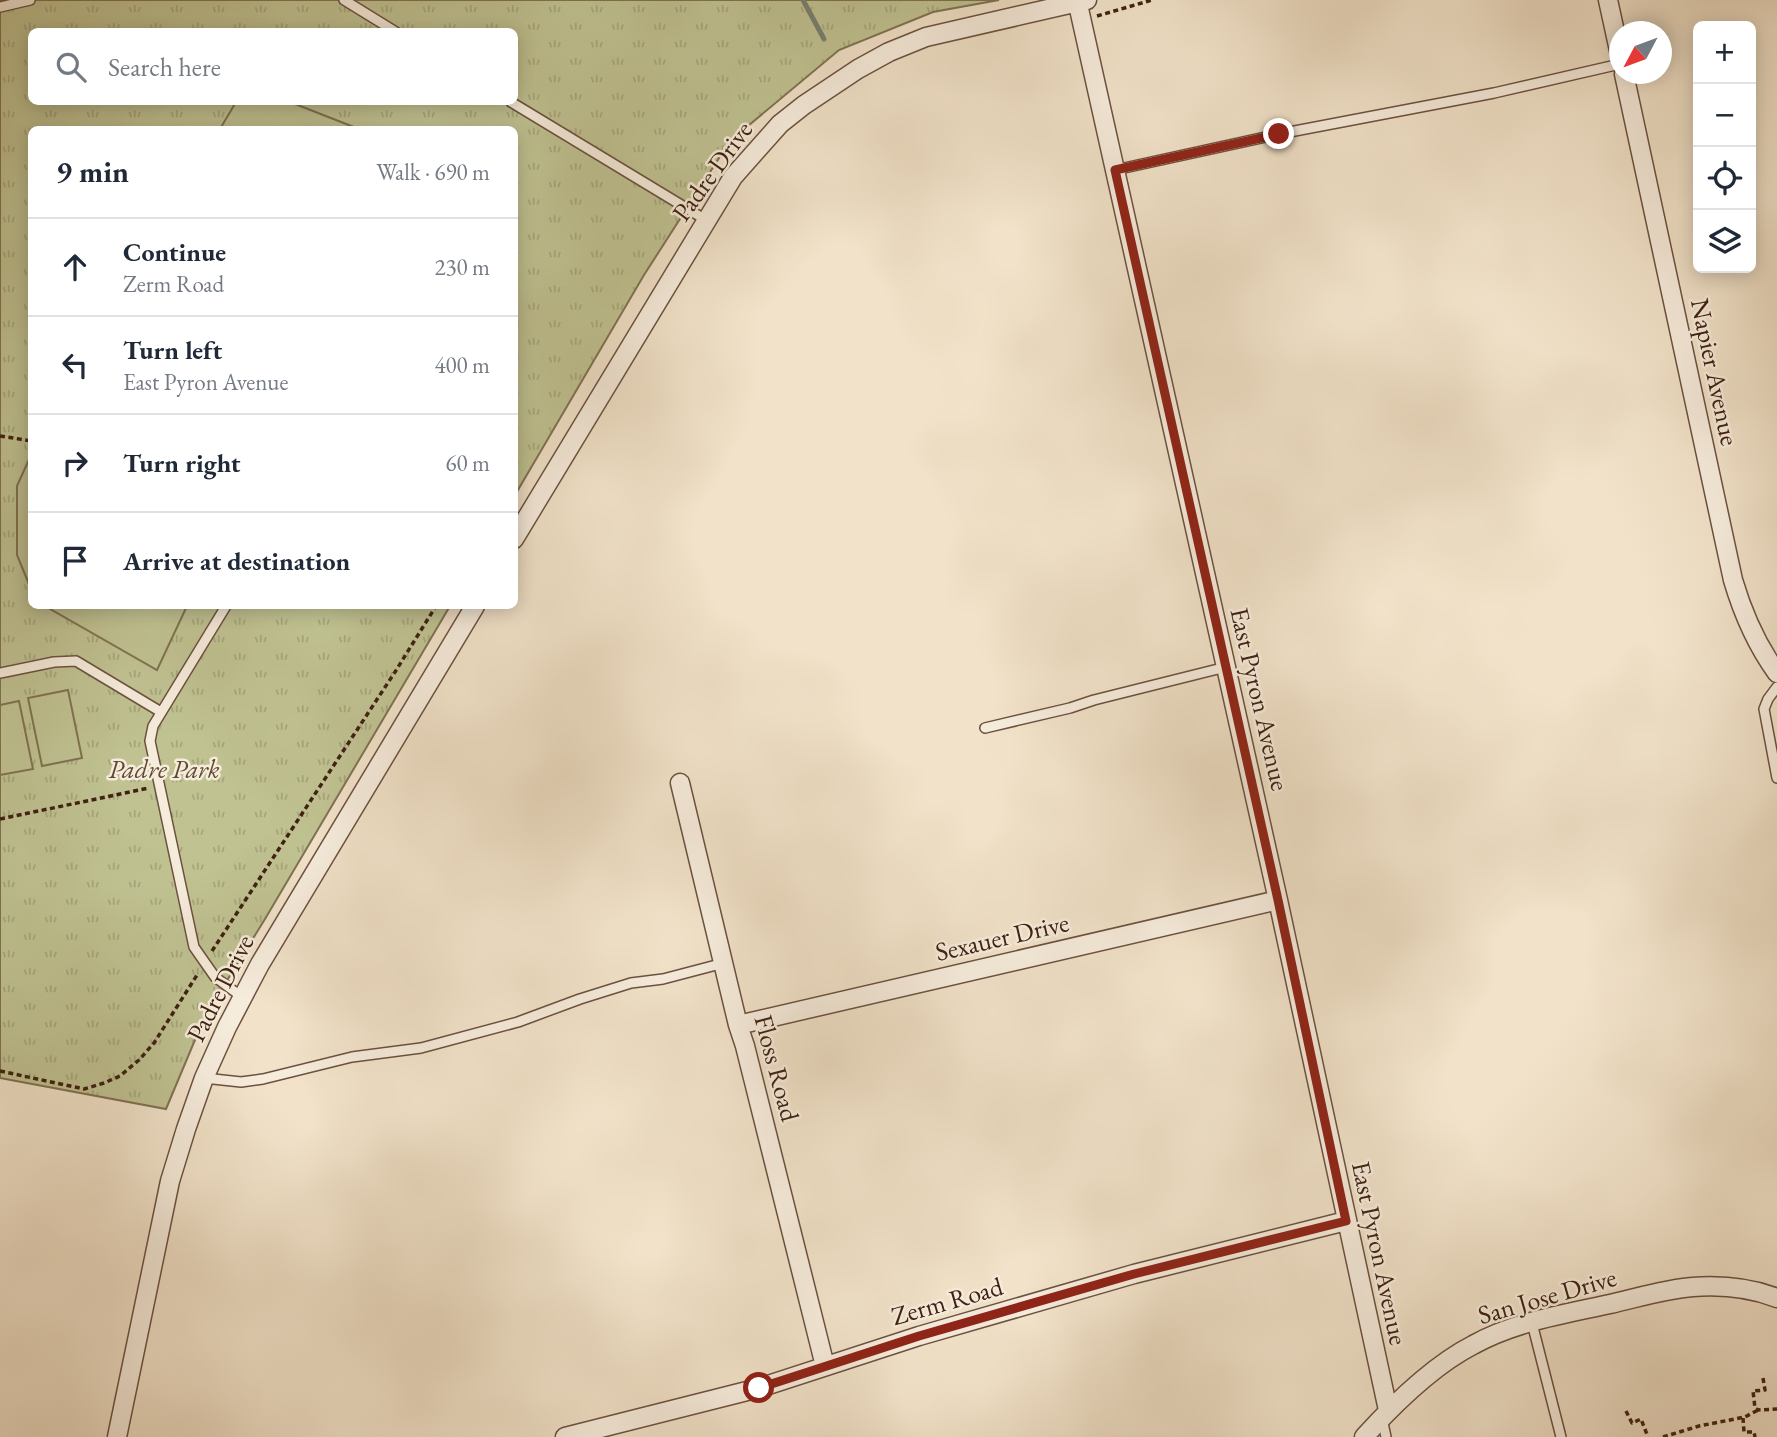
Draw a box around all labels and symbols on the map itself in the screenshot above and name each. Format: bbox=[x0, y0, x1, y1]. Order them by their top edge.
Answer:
north arrow bbox=[1609, 21, 1672, 84]
street label: Padre Drive bbox=[664, 114, 760, 228]
route end bbox=[1263, 118, 1294, 149]
street label: Napier Avenue bbox=[1683, 295, 1747, 449]
street label: East Pyron Avenue bbox=[1222, 604, 1298, 794]
park label: Padre Park bbox=[108, 752, 220, 786]
street label: Sexauer Drive bbox=[932, 905, 1072, 969]
street label: Padre Drive bbox=[178, 929, 262, 1047]
street label: Floss Road bbox=[746, 1011, 808, 1126]
street label: East Pyron Avenue bbox=[1344, 1158, 1416, 1348]
street label: San Jose Drive bbox=[1474, 1260, 1620, 1332]
street label: Zerm Road bbox=[887, 1269, 1007, 1333]
route start bbox=[743, 1372, 774, 1403]

